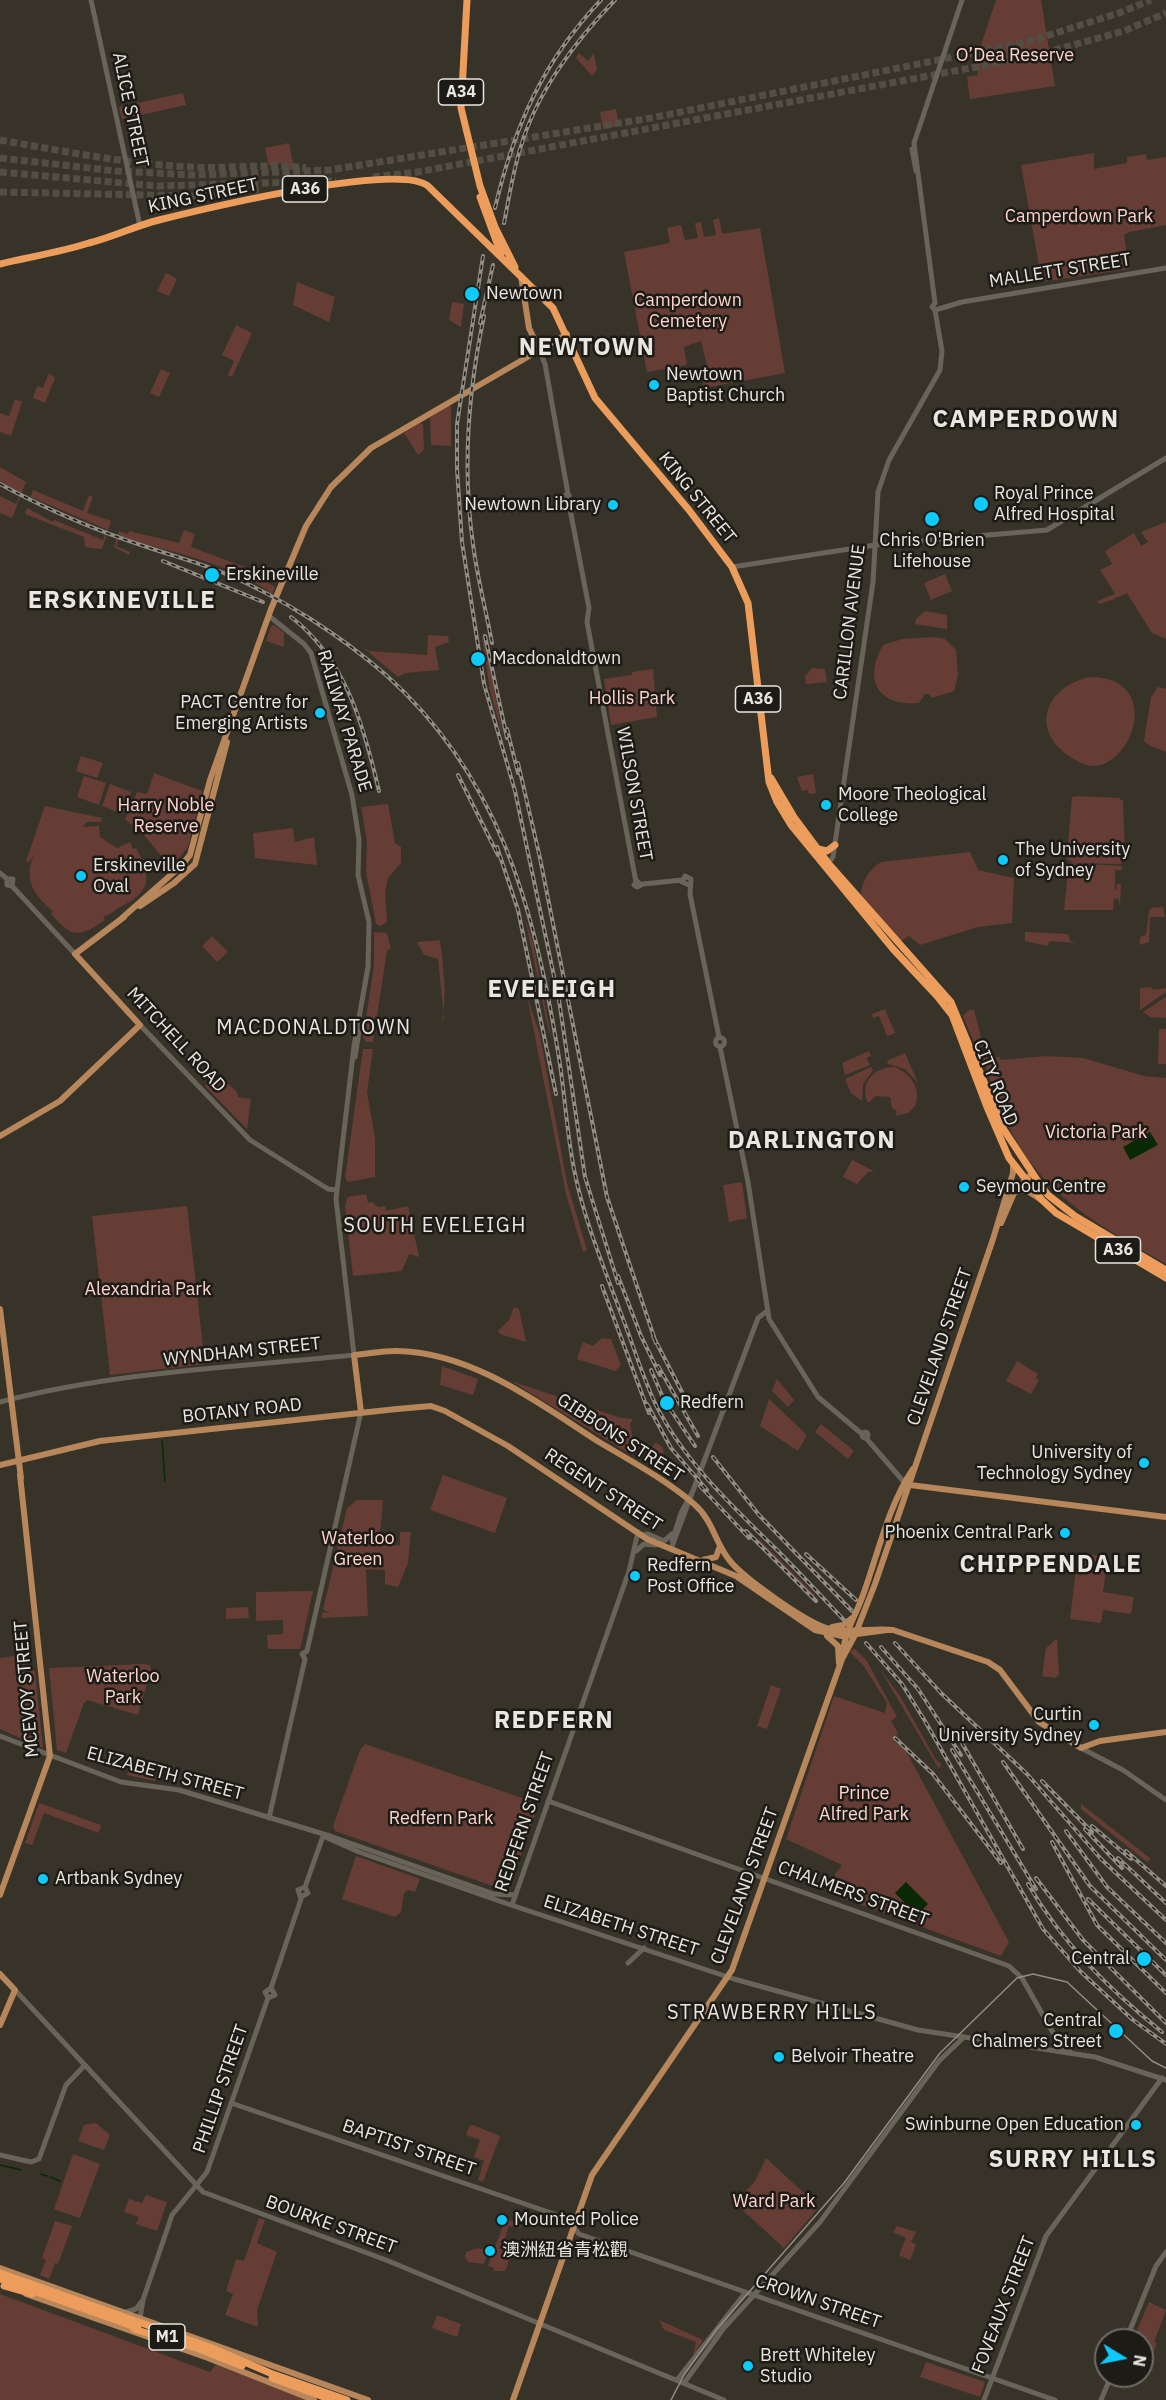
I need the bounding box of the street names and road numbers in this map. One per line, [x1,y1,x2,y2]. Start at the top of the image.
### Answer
street label: ALICE STREET [107,51,153,169]
road number: A34 [438,79,484,105]
street label: KING STREET [146,174,260,218]
road number: A36 [282,176,328,202]
street label: MALLETT STREET [988,249,1132,293]
street label: KING STREET [654,448,740,548]
street label: CARILLON AVENUE [830,543,870,701]
street label: RAILWAY PARADE [312,647,376,795]
road number: A36 [736,686,780,712]
street label: WILSON STREET [612,725,656,863]
street label: MITCHELL ROAD [122,983,230,1097]
street label: CITY ROAD [968,1037,1022,1129]
road number: A36 [1096,1237,1140,1263]
street label: CLEVELAND STREET [903,1265,977,1429]
street label: WYNDHAM STREET [162,1333,322,1371]
street label: GIBBONS STREET [553,1389,687,1487]
street label: BOTANY ROAD [181,1394,303,1428]
street label: REGENT STREET [540,1444,666,1536]
street label: MCEVOY STREET [10,1620,44,1758]
street label: ELIZABETH STREET [84,1743,246,1805]
street label: REDFERN STREET [491,1749,559,1895]
street label: CLEVELAND STREET [707,1805,783,1967]
street label: CHALMERS STREET [775,1857,931,1931]
street label: ELIZABETH STREET [541,1891,701,1961]
street label: PHILLIP STREET [189,2022,253,2156]
street label: BAPTIST STREET [340,2115,478,2181]
street label: BOURKE STREET [263,2191,399,2259]
street label: FOVEAUX STREET [968,2233,1040,2377]
street label: CROWN STREET [752,2270,884,2334]
road number: M1 [149,2324,185,2350]

